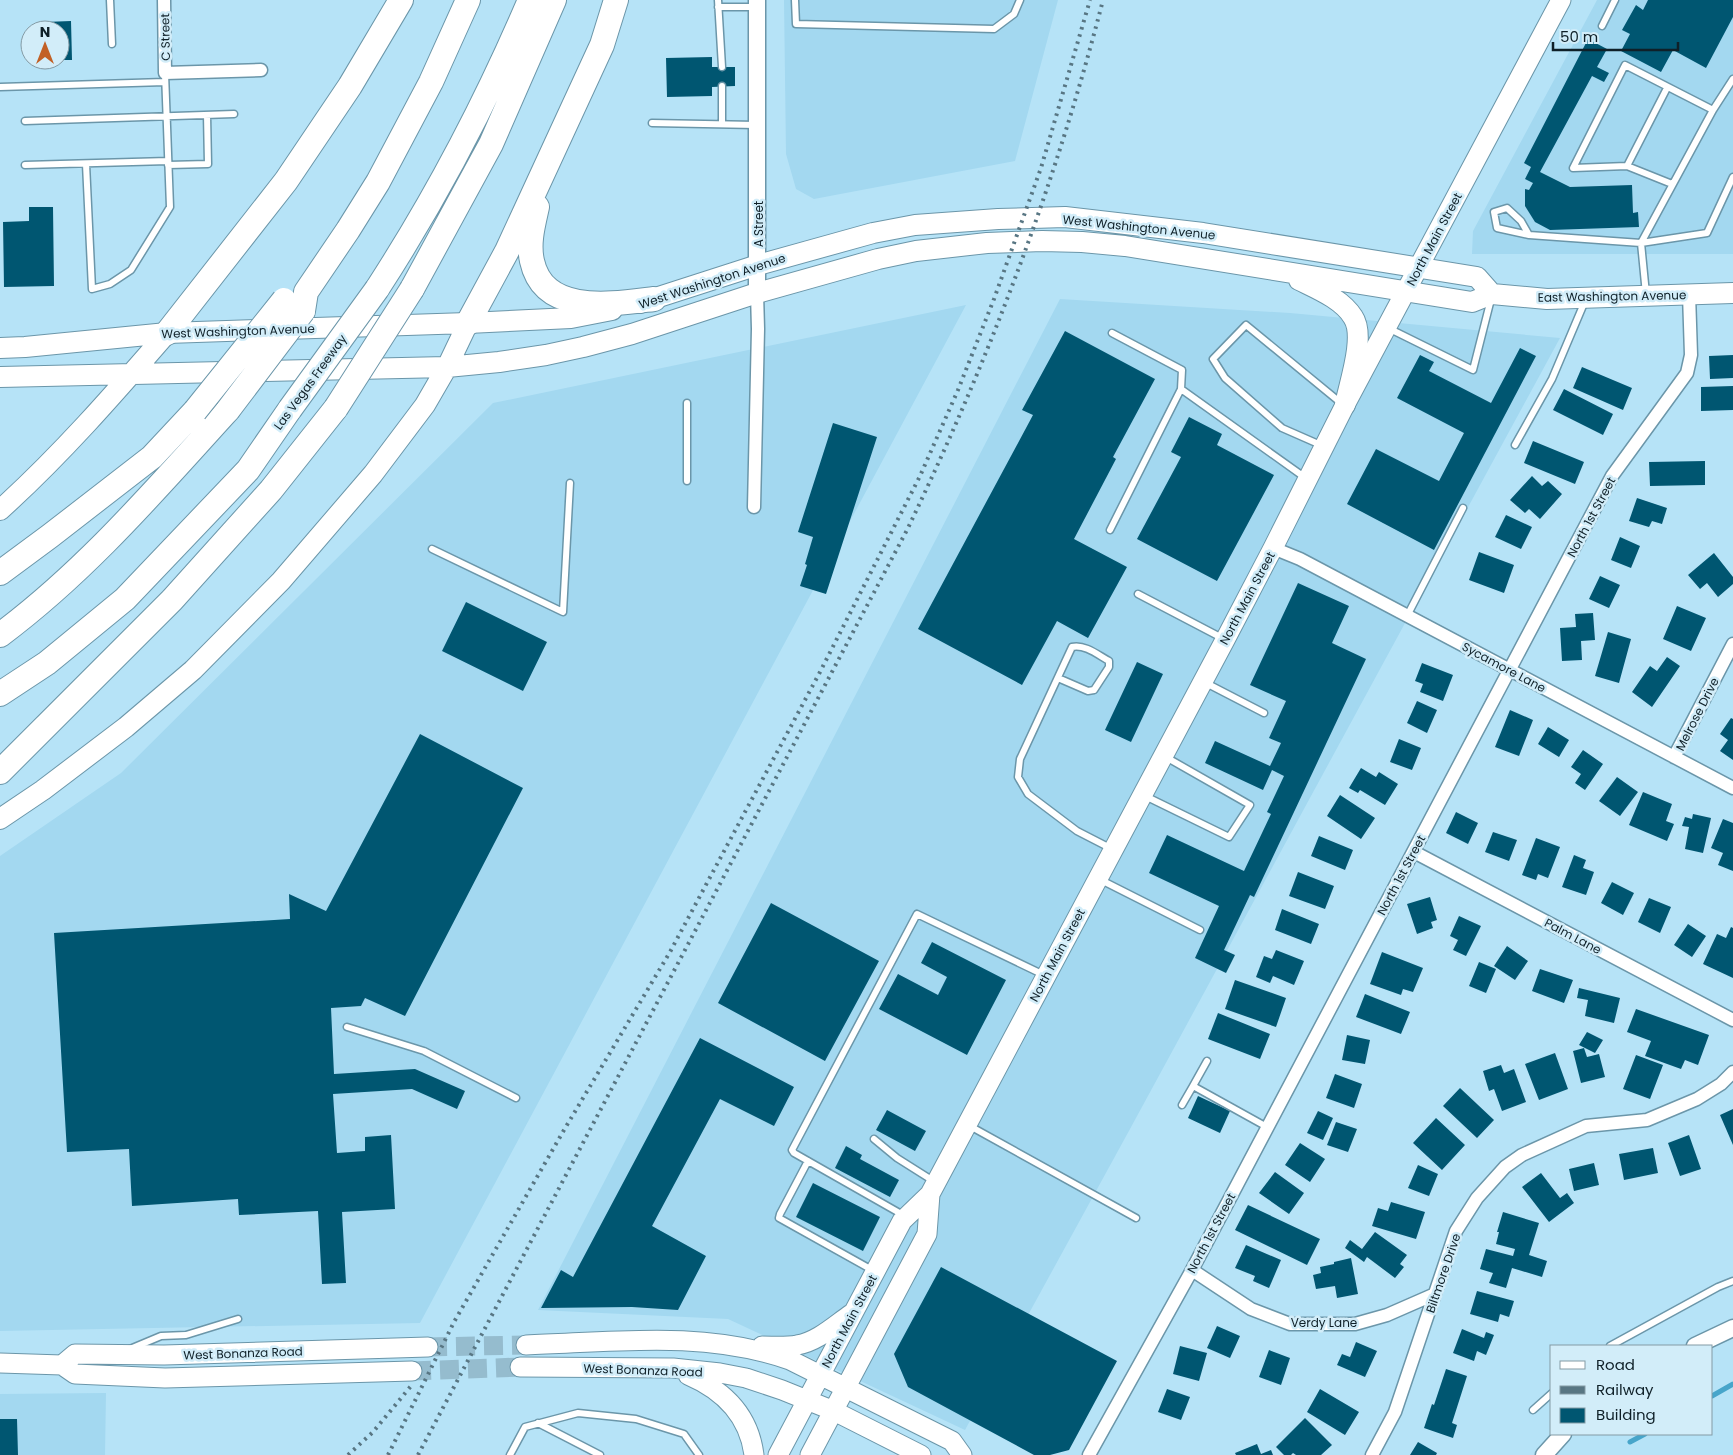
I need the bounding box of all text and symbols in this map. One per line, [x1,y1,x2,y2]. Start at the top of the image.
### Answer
street label: C Street [156,13,174,61]
north arrow [20,20,70,70]
scale bar [1553,20,1678,52]
text: N [40,22,50,42]
text: 50 m [1560,26,1598,47]
street label: North Main Street [1402,189,1466,289]
street label: A Street [750,201,767,247]
street label: West Washington Avenue [1062,211,1216,243]
street label: West Washington Avenue [636,249,788,313]
street label: East Washington Avenue [1538,286,1686,306]
street label: West Washington Avenue [161,320,315,342]
street label: Las Vegas Freeway [270,331,351,433]
street label: North 1st Street [1563,474,1619,560]
street label: North Main Street [1215,548,1279,648]
street label: Sycamore Lane [1459,638,1549,696]
street label: Melrose Drive [1671,675,1723,753]
street label: North 1st Street [1373,832,1429,918]
street label: North Main Street [1025,905,1089,1005]
street label: Palm Lane [1542,914,1604,958]
street label: North 1st Street [1183,1190,1239,1276]
street label: Biltmore Drive [1421,1231,1465,1315]
street label: North Main Street [817,1271,881,1371]
street label: Verdy Lane [1291,1314,1357,1331]
street label: West Bonanza Road [183,1342,303,1364]
legend [1550,1345,1713,1435]
text: Road [1596,1354,1635,1375]
street label: West Bonanza Road [583,1359,703,1381]
text: Railway [1596,1379,1654,1400]
text: Building [1596,1404,1656,1425]

